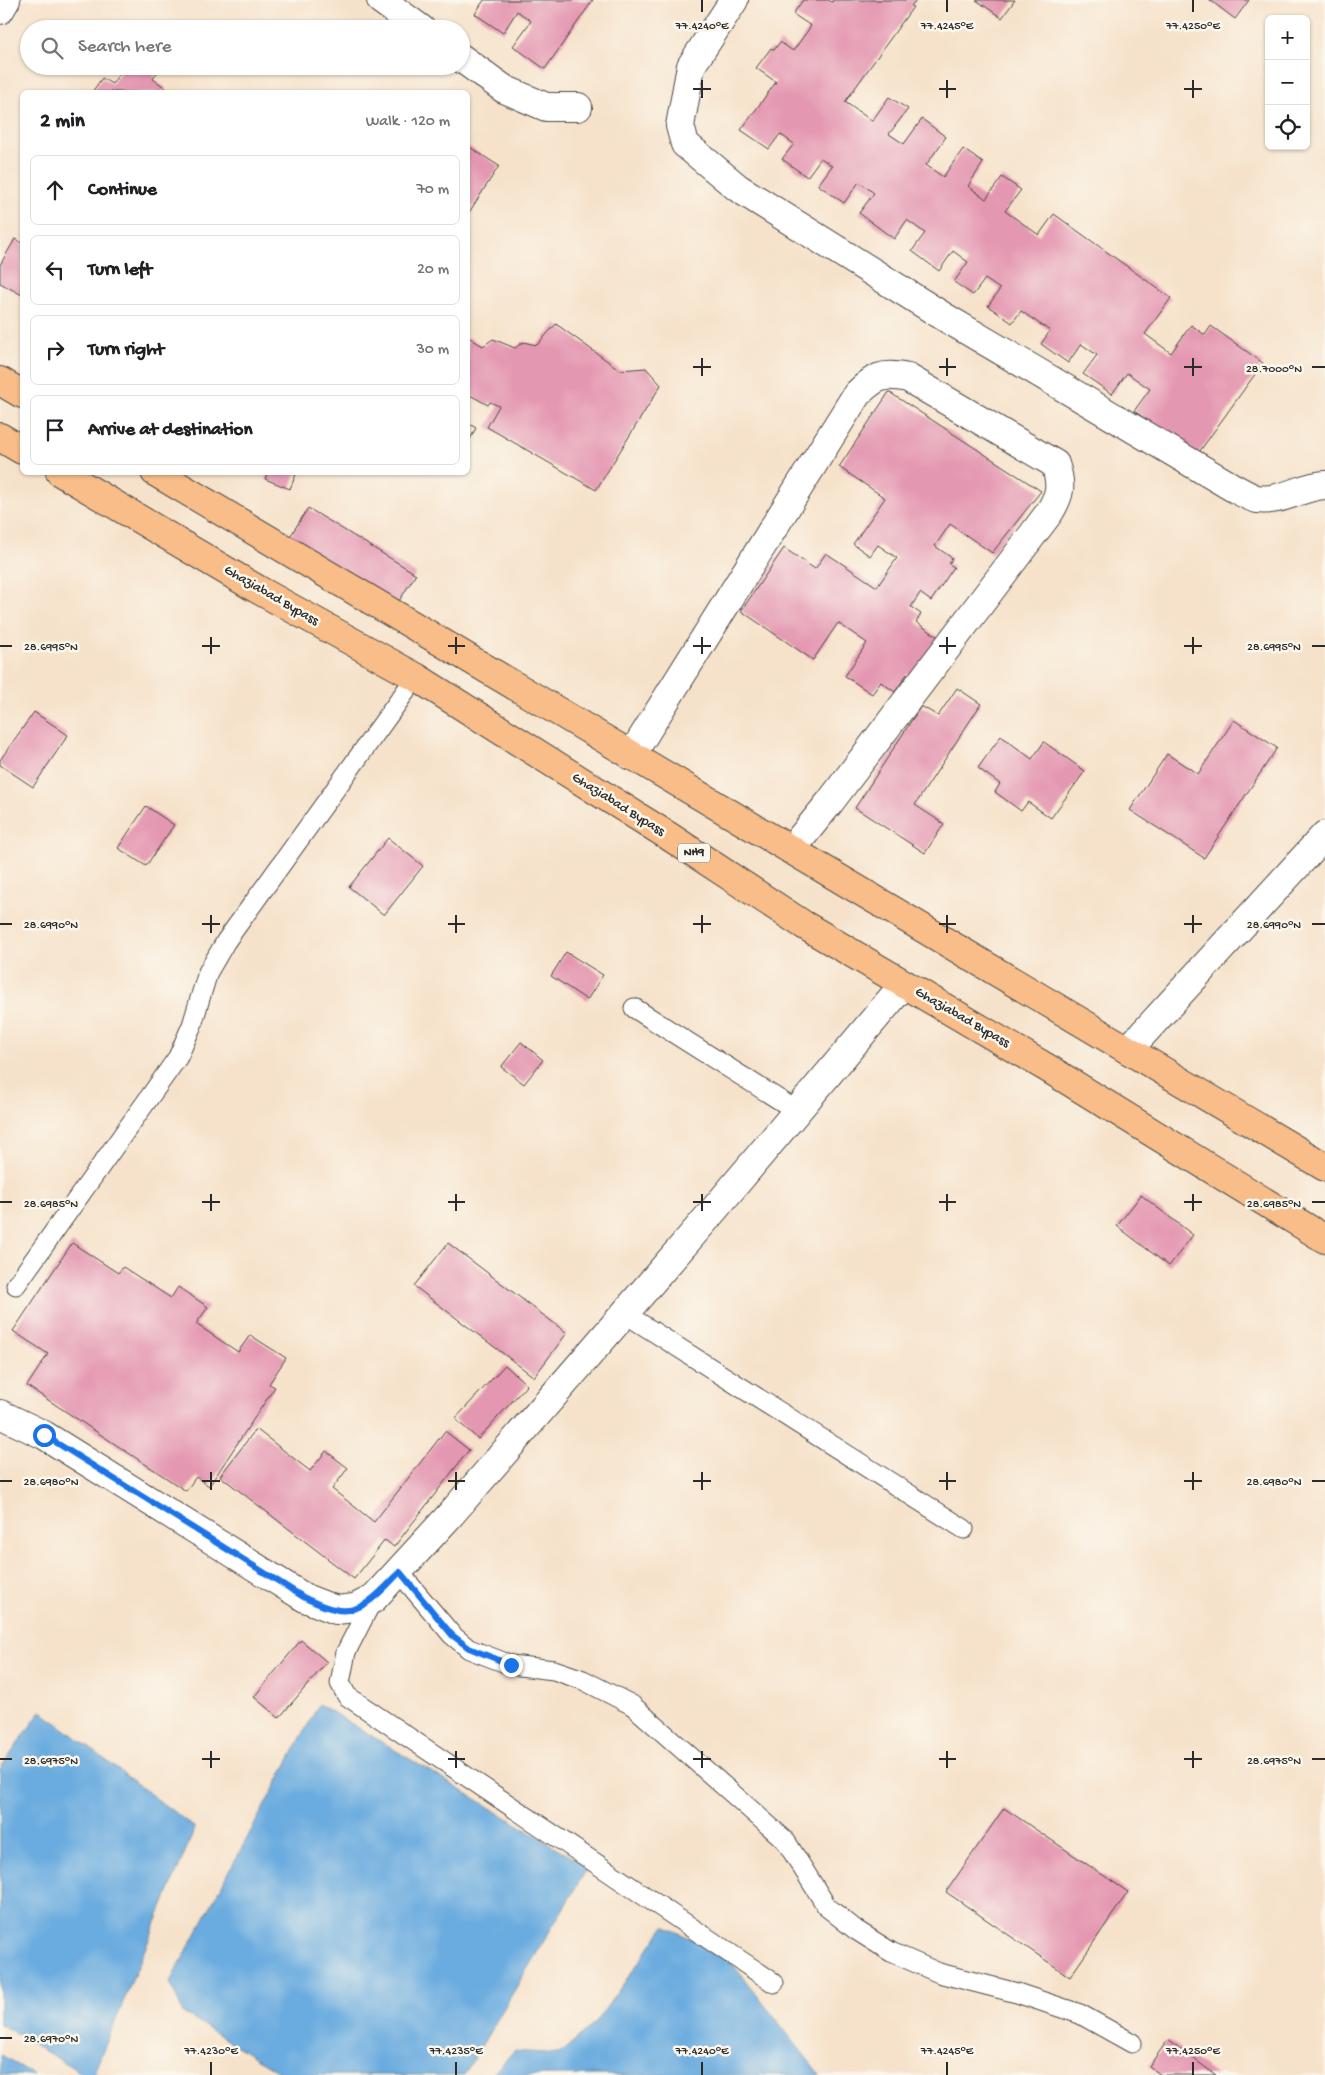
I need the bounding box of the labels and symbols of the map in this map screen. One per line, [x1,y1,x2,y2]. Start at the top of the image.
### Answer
text: 77.4240°E [674,20,729,34]
text: 77.4245°E [920,20,974,34]
text: 77.4250°E [1165,20,1220,34]
text: 28.7000°N [1246,363,1302,377]
street label: Ghaziabad Bypass [220,562,322,630]
text: 28.6995°N [24,641,78,655]
text: 28.6995°N [1247,641,1301,655]
street label: Ghaziabad Bypass [568,769,669,841]
road number: NH9 [678,844,710,862]
text: 28.6990°N [24,919,78,933]
text: 28.6990°N [1247,919,1301,933]
street label: Ghaziabad Bypass [911,984,1013,1052]
text: 28.6985°N [24,1198,78,1212]
text: 28.6985°N [1247,1198,1301,1212]
route start [33,1424,56,1447]
text: 28.6980°N [24,1476,79,1490]
text: 28.6980°N [1247,1476,1302,1490]
route end [500,1654,523,1677]
text: 28.6975°N [24,1755,78,1769]
text: 28.6975°N [1247,1755,1301,1769]
text: 28.6970°N [24,2033,78,2047]
text: 77.4230°E [183,2045,238,2059]
text: 77.4235°E [428,2045,483,2059]
text: 77.4240°E [674,2045,729,2059]
text: 77.4245°E [920,2045,974,2059]
text: 77.4250°E [1165,2045,1220,2059]

